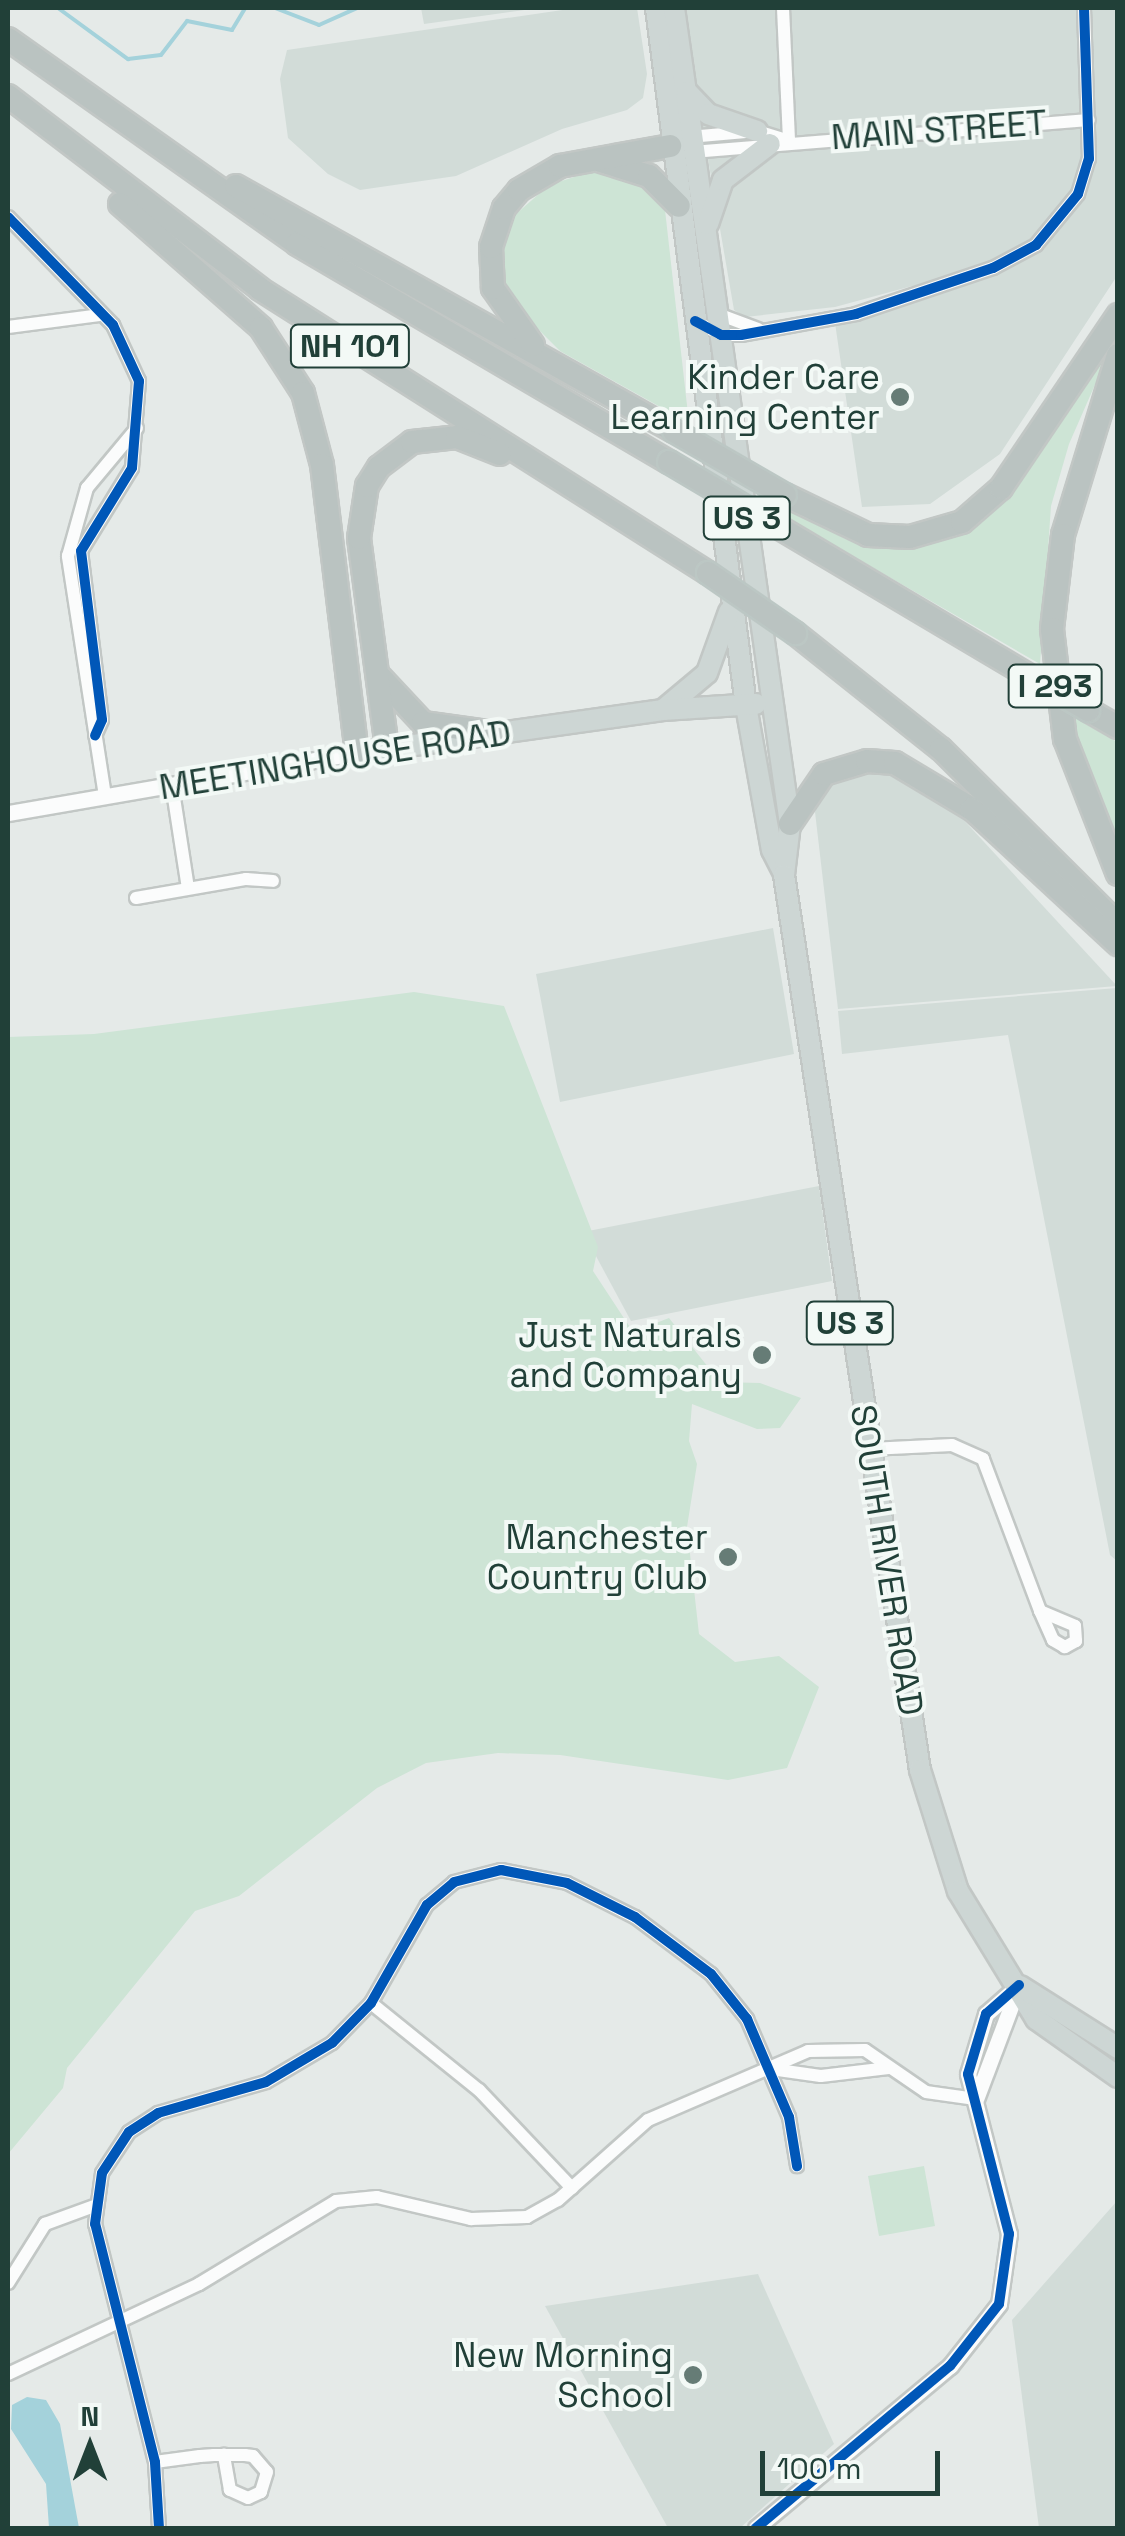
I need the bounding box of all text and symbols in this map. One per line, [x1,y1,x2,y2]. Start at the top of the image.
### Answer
street label: MAIN STREET [830,102,1048,158]
road number: NH 101 [288,319,412,373]
place label: Kinder Care Learning Center [610,356,880,438]
marker: Kinder Care Learning Center [889,386,911,408]
road number: US 3 [702,491,792,545]
road number: I 293 [1008,659,1102,713]
street label: MEETINGHOUSE ROAD [156,711,514,809]
road number: US 3 [805,1296,895,1350]
place label: Just Naturals and Company [509,1314,742,1396]
marker: Just Naturals and Company [751,1344,773,1366]
street label: SOUTH RIVER ROAD [842,1402,932,1718]
place label: Manchester Country Club [487,1516,708,1598]
marker: Manchester Country Club [717,1546,739,1568]
place label: New Morning School [453,2334,673,2416]
marker: New Morning School [682,2364,704,2386]
north arrow [40,2396,140,2496]
text: N [81,2398,99,2434]
scale bar [765,2431,945,2493]
text: 100 m [777,2449,862,2488]

